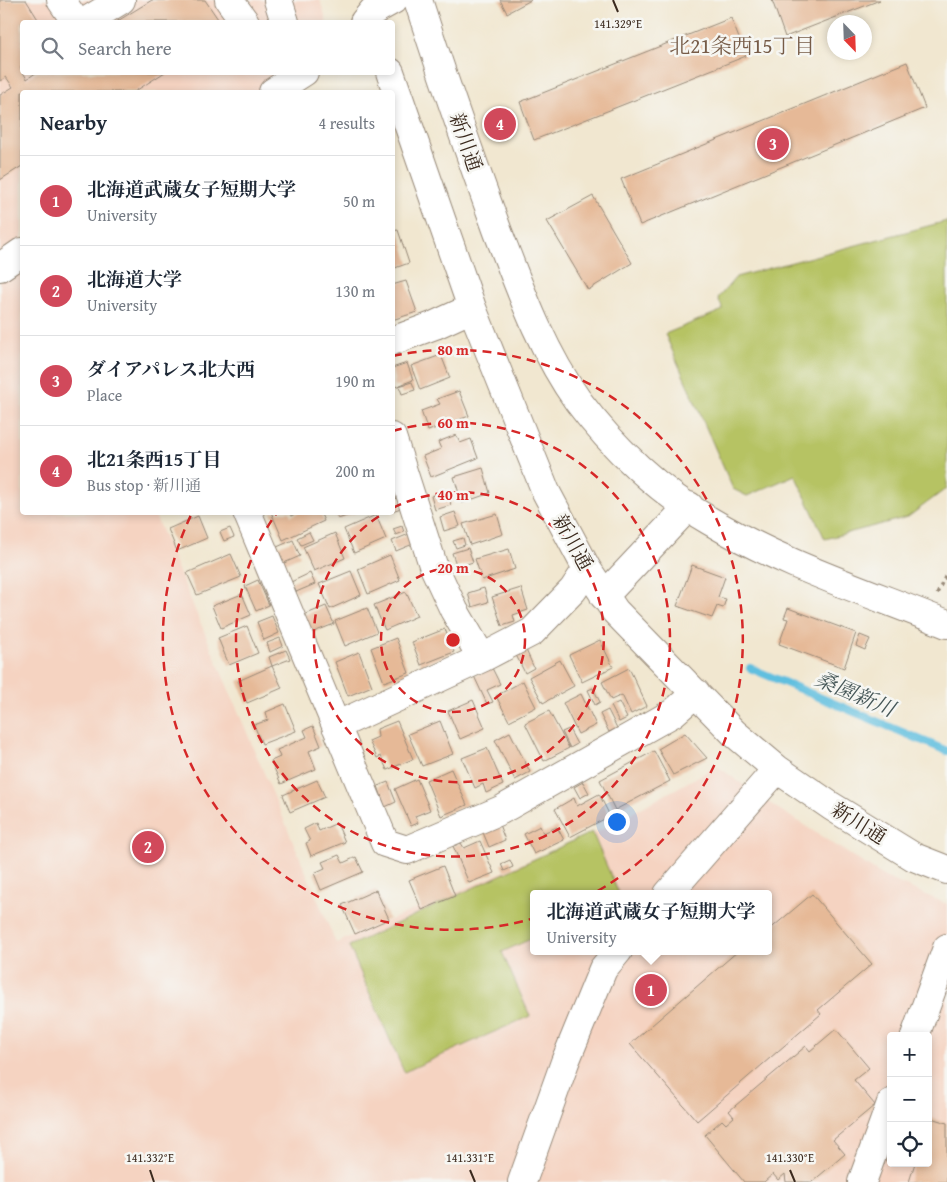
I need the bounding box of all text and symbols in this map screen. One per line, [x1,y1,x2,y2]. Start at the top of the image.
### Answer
text: 141.329°E [594,15,642,32]
north arrow [827,15,872,60]
search box [20,20,395,75]
district label: 北21条西15丁目 [669,30,815,61]
icon: search [38,34,66,62]
text: Search here [78,34,172,62]
pin: 4 [484,105,516,143]
text: Nearby [40,107,107,138]
street label: 新川通 [443,109,490,175]
text: 4 results [318,111,375,135]
pin: 3 [757,125,789,163]
text: 北海道武蔵女子短期大学 [87,175,296,203]
text: 1 [52,189,60,213]
text: 50 m [343,189,375,213]
text: University [87,203,157,227]
text: 北海道大学 [87,265,182,293]
text: 2 [52,279,60,303]
text: 130 m [335,279,375,303]
text: University [87,293,157,317]
text: 80 m [437,339,469,360]
text: ダイアパレス北大西 [87,355,255,383]
text: 3 [52,369,60,393]
text: 190 m [335,369,375,393]
text: Place [87,383,122,407]
text: 60 m [437,412,469,433]
text: 北21条西15丁目 [87,445,221,473]
text: 4 [52,459,60,483]
text: 200 m [335,459,375,483]
text: Bus stop · 新川通 [87,473,201,497]
text: 40 m [437,484,469,505]
street label: 新川通 [546,508,601,575]
text: 20 m [437,557,469,578]
centre of rings [444,631,462,649]
water label: 桑園新川 [810,663,902,725]
street label: 新川通 [826,794,892,851]
your location [604,809,630,835]
pin: 2 [132,828,164,866]
popup [530,890,772,955]
text: 北海道武蔵女子短期大学 [546,897,756,925]
text: University [546,925,617,949]
pin: 1 [635,971,667,1009]
map controls [887,1032,932,1167]
button: + [887,1032,932,1077]
button: − [887,1077,932,1122]
button: locate [887,1122,932,1167]
text: 141.332°E [126,1149,174,1166]
text: 141.331°E [446,1149,494,1166]
text: 141.330°E [766,1149,814,1166]

